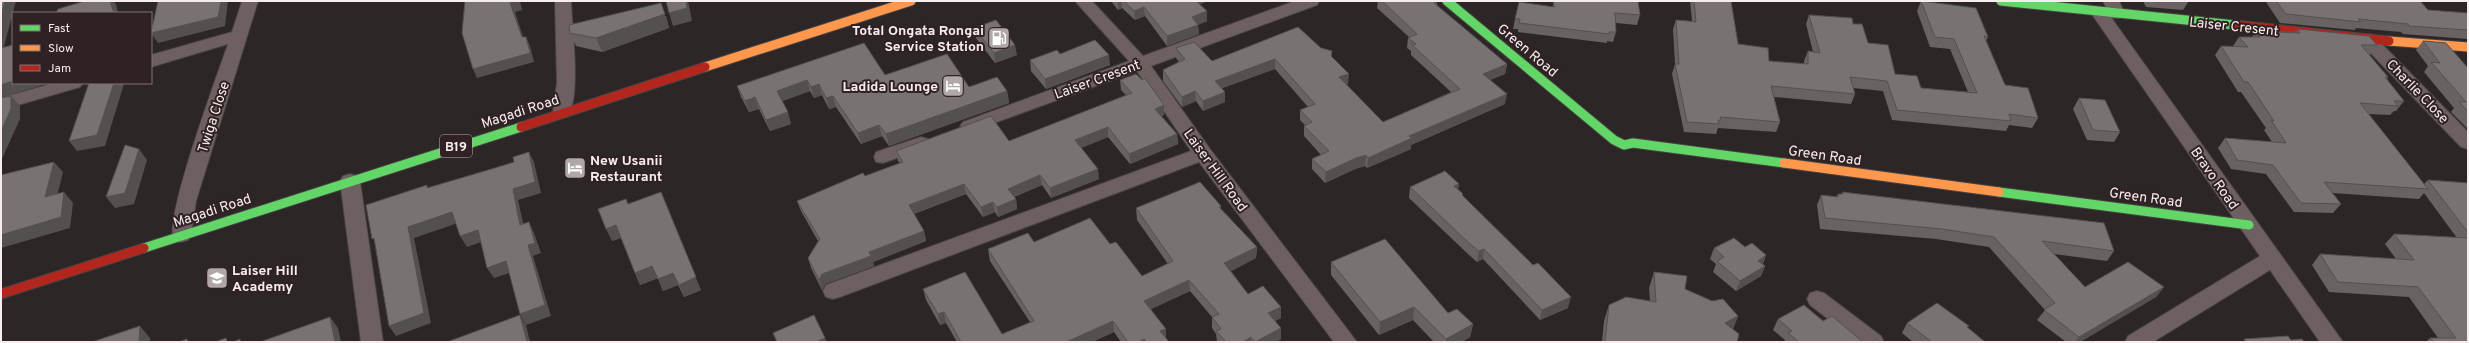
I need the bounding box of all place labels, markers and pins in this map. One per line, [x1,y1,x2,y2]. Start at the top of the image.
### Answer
place label: Total Ongata Rongai Service Station [852,23,984,56]
fuel station icon: Total Ongata Rongai Service Station [986,25,1012,51]
hotel icon: Ladida Lounge [940,73,966,99]
place label: Ladida Lounge [843,79,938,96]
place label: New Usanii Restaurant [590,153,662,186]
hotel icon: New Usanii Restaurant [562,155,588,181]
place label: Laiser Hill Academy [232,263,298,296]
school or university icon: Laiser Hill Academy [204,265,230,291]

